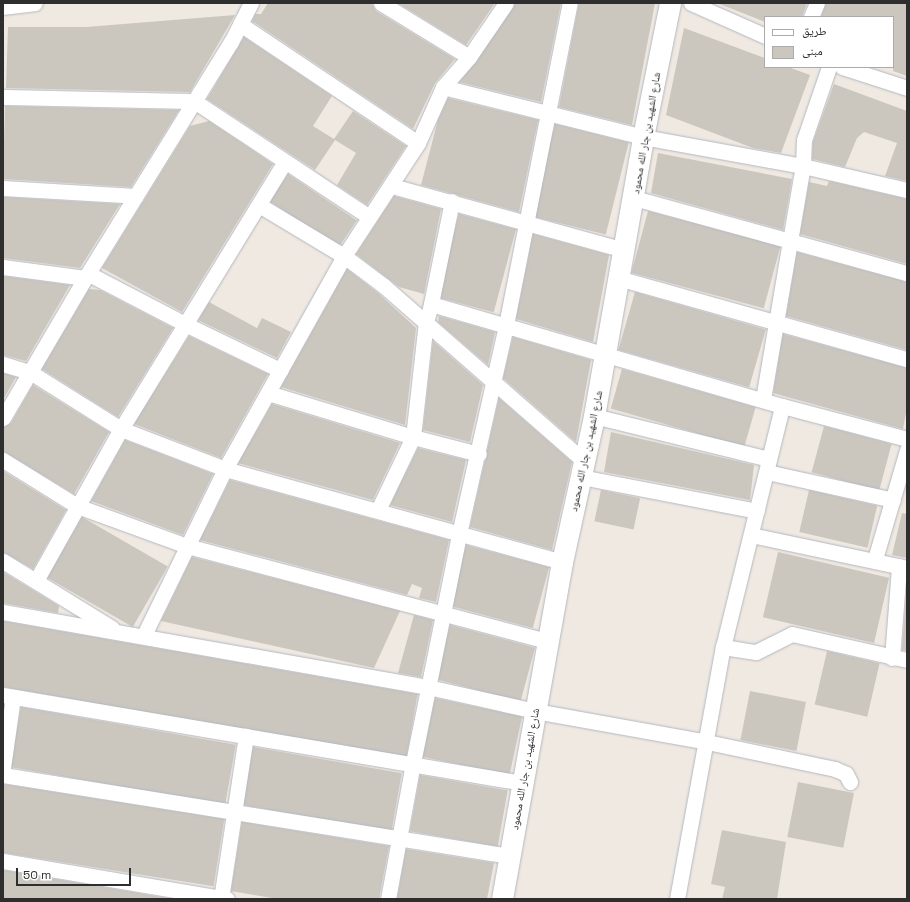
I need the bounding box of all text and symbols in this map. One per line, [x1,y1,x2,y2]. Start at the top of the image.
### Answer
legend [764,16,894,68]
text: طريق [802,23,827,39]
text: مبنى [802,43,823,59]
street label: شارع الشهيد بن جار الله محمود [629,71,663,195]
street label: شارع الشهيد بن جار الله محمود [567,389,605,513]
street label: شارع الشهيد بن جار الله محمود [508,707,542,831]
scale bar [18,860,133,886]
text: 50 m [23,867,51,883]

